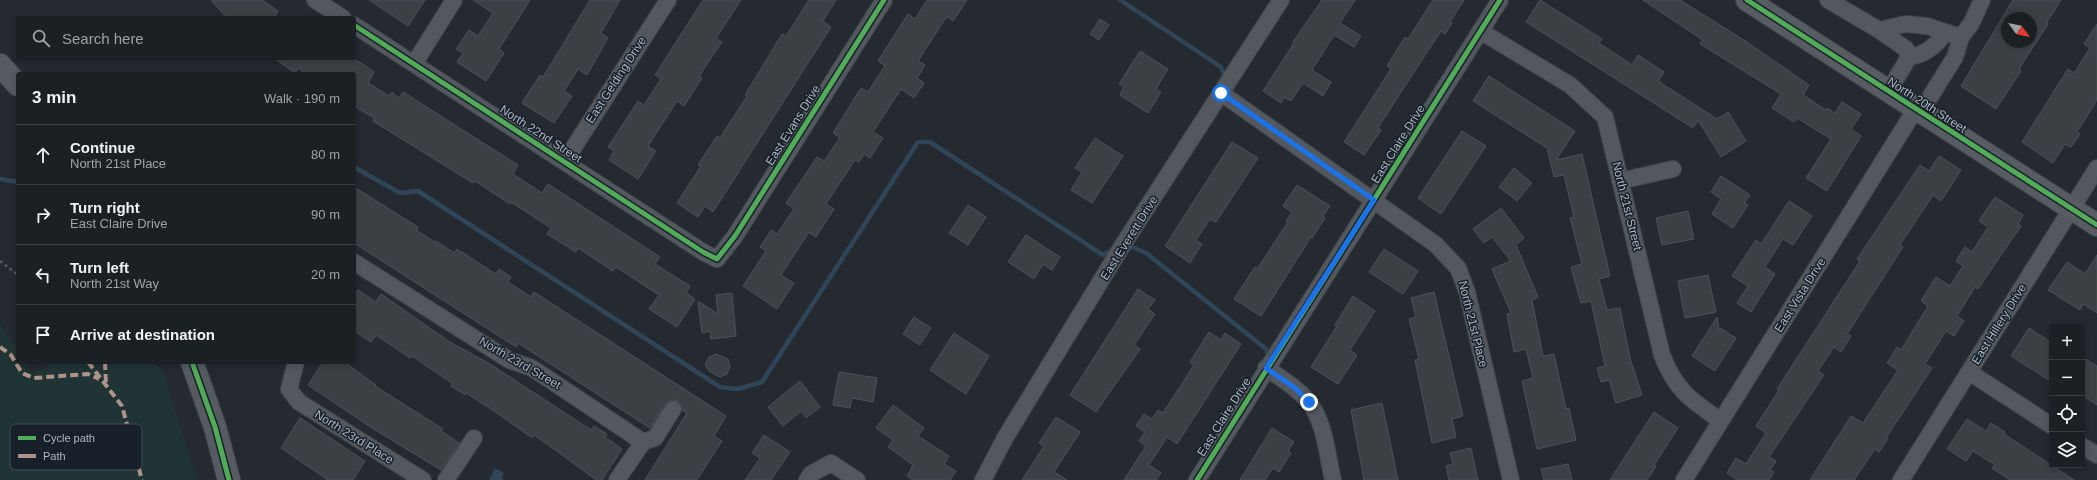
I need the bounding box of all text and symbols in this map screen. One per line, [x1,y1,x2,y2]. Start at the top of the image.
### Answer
north arrow [2001,12,2037,48]
search box [16,16,356,60]
icon: search [30,27,52,49]
text: Search here [62,30,144,47]
street label: East Gelding Drive [583,34,649,126]
street label: North 20th Street [1885,74,1970,136]
street label: East Evans Drive [763,82,823,168]
route start [1212,84,1230,102]
text: 3 min [32,88,76,107]
text: Walk · 190 m [264,91,340,106]
street label: North 22nd Street [497,102,585,166]
street label: East Claire Drive [1368,102,1428,186]
text: Continue [70,139,135,156]
icon: ahead [32,144,54,166]
text: 80 m [311,147,340,162]
text: North 21st Place [70,156,166,171]
street label: North 21st Street [1609,160,1645,252]
street label: East Everett Drive [1097,193,1161,283]
text: Turn right [70,199,140,216]
icon: right [32,204,54,226]
text: 90 m [311,207,340,222]
text: East Claire Drive [70,216,168,231]
street label: East Vista Drive [1772,255,1829,335]
text: Turn left [70,259,129,276]
icon: left [32,264,54,286]
text: 20 m [311,267,340,282]
text: North 21st Way [70,276,159,291]
street label: North 21st Place [1455,279,1491,369]
street label: East Hillery Drive [1969,281,2029,367]
icon: arrive [32,324,54,346]
map controls [2049,324,2085,468]
button: + [2049,324,2085,360]
text: Arrive at destination [70,326,215,343]
street label: North 23rd Street [477,334,564,392]
button: − [2049,360,2085,396]
street label: East Claire Drive [1194,375,1254,459]
route end [1300,393,1318,411]
button: locate [2049,396,2085,432]
street label: North 23rd Place [312,407,396,467]
legend [10,424,142,470]
text: Cycle path [43,432,95,444]
button: layers [2049,432,2085,468]
text: Path [43,450,66,462]

